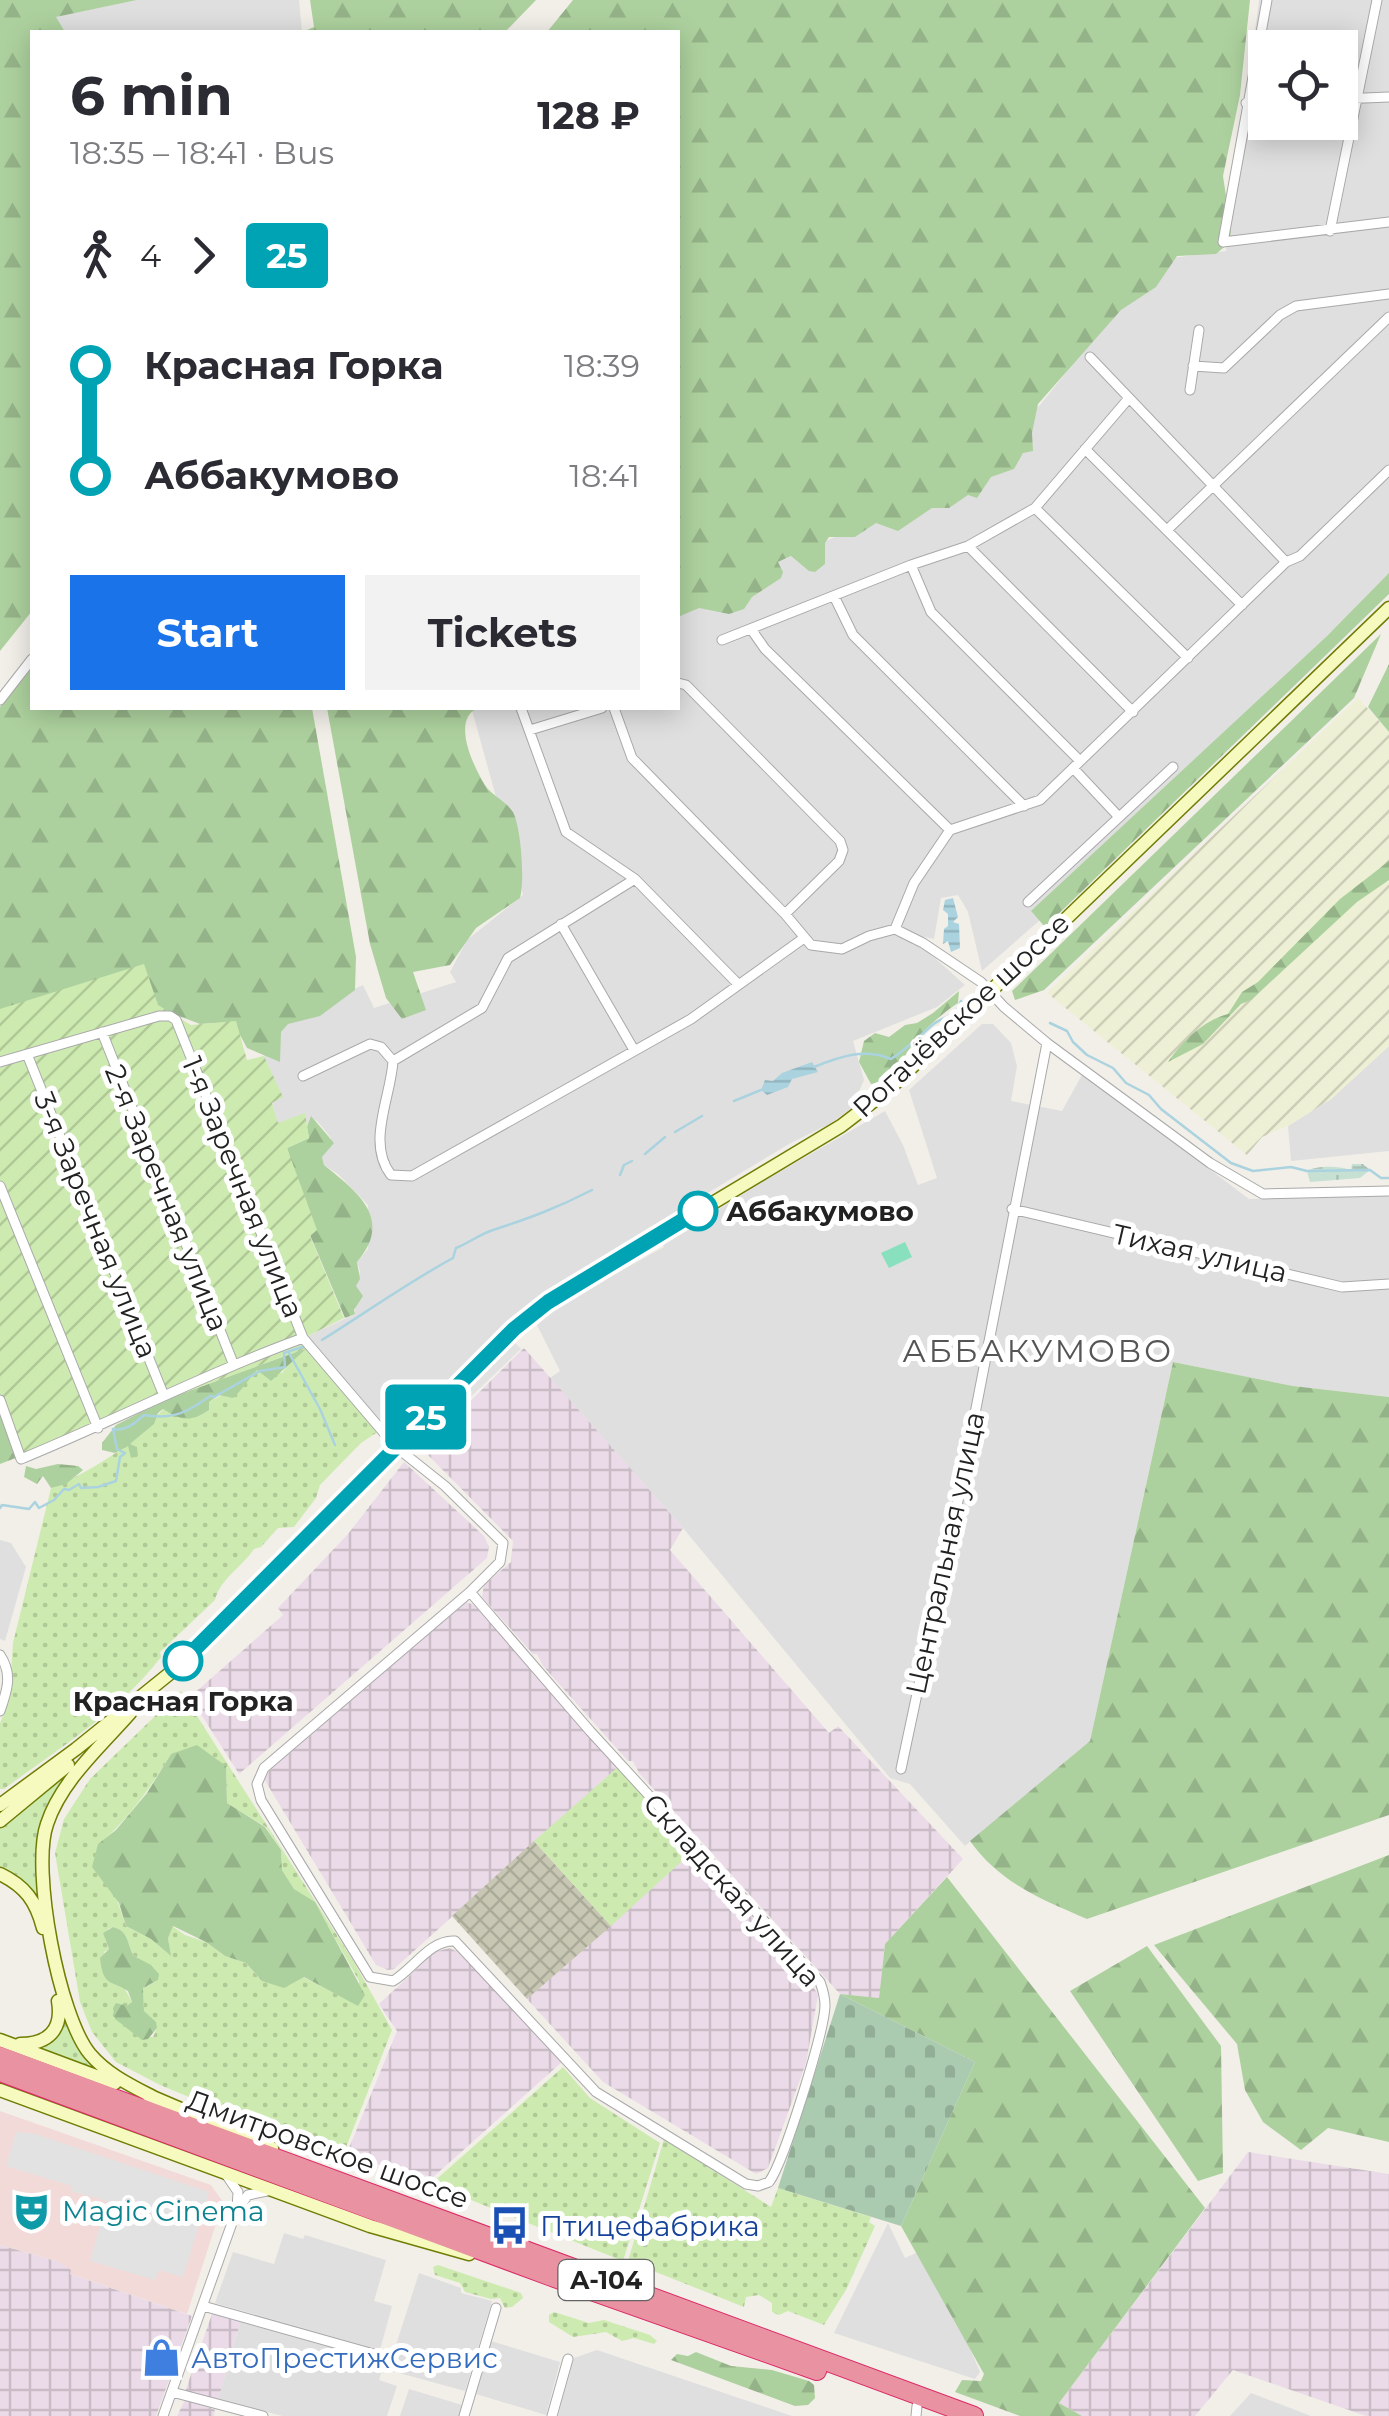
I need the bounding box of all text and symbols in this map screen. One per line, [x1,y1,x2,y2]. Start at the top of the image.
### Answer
map controls [1248,30,1358,140]
button: locate [1248,30,1358,140]
text: 6 min [70,62,233,129]
text: 128 ₽ [537,92,640,139]
text: 18:35 – 18:41 · Bus [70,133,334,172]
icon: walk [70,228,125,283]
icon: forward [176,228,231,283]
text: 25 [266,234,308,277]
text: 4 [140,236,161,275]
text: Красная Горка [144,342,443,389]
text: 18:39 [564,346,640,385]
text: Аббакумово [144,452,399,499]
text: 18:41 [569,456,640,495]
button: Start [70,575,345,690]
button: Tickets [365,575,640,690]
street label: Рогачёвское шоссе [845,906,1077,1124]
street label: 1-я Заречная улица [175,1052,311,1322]
street label: 2-я Заречная улица [98,1060,236,1336]
street label: 3-я Заречная улица [27,1087,165,1363]
marker: Аббакумово [679,1192,717,1230]
place label: Аббакумово [726,1194,914,1228]
street label: Тихая улица [1110,1216,1290,1290]
district label: АББАКУМОВО [902,1331,1174,1370]
line badge: 25 [381,1384,471,1450]
text: 25 [405,1396,447,1439]
street label: Центральная улица [898,1409,992,1697]
marker: Красная Горка [164,1642,202,1680]
place label: Красная Горка [73,1684,293,1718]
street label: Складская улица [636,1786,828,1994]
street label: Дмитровское шоссе [183,2082,473,2216]
theatre icon: Magic Cinema [11,2190,53,2232]
place label: Magic Cinema [62,2194,265,2228]
bus stop icon: Птицефабрика [489,2205,531,2247]
place label: Птицефабрика [540,2209,760,2243]
road number: А-104 [558,2260,654,2300]
shop icon: АвтоПрестижСервис [140,2337,182,2379]
place label: АвтоПрестижСервис [191,2341,498,2375]

